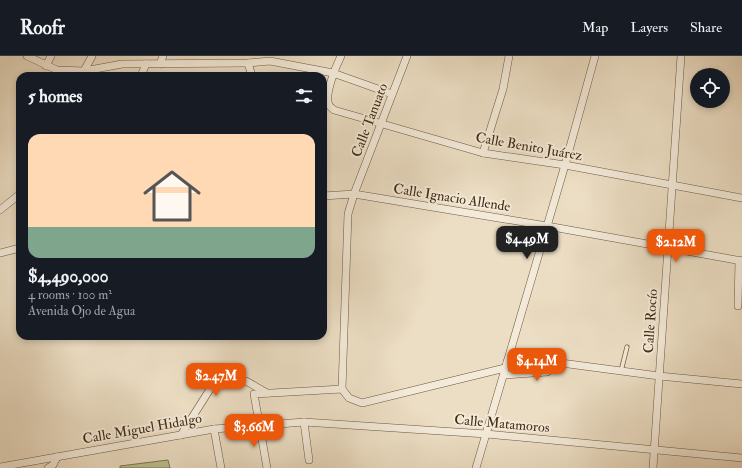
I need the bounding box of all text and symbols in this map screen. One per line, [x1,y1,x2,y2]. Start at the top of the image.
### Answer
text: Roofr [20,16,65,40]
text: Map [582,19,608,36]
text: Layers [630,19,668,36]
text: Share [690,19,722,36]
map controls [690,68,730,108]
button: locate [690,68,730,108]
street label: Calle Tanuato [348,81,391,160]
icon: filters [293,85,315,107]
text: 5 homes [28,86,82,107]
street label: Calle Benito Juárez [474,129,584,164]
icon: home [136,160,208,232]
street label: Calle Ignacio Allende [392,180,512,215]
pin: $4.49M [494,226,560,260]
pin: $2.12M [643,229,709,263]
text: $4.49M [505,231,549,247]
text: $2.12M [656,234,696,250]
text: $4,490,000 [28,266,108,287]
text: 4 rooms · 100 m² [28,287,112,303]
street label: Calle Rocío [640,288,661,354]
text: Avenida Ojo de Agua [28,303,135,319]
pin: $4.14M [504,348,570,382]
text: $4.14M [516,353,558,369]
pin: $2.47M [183,363,249,397]
text: $2.47M [195,368,237,384]
street label: Calle Miguel Hidalgo [81,410,203,447]
street label: Calle Matamoros [454,411,551,436]
pin: $3.66M [221,414,287,448]
text: $3.66M [234,419,274,435]

